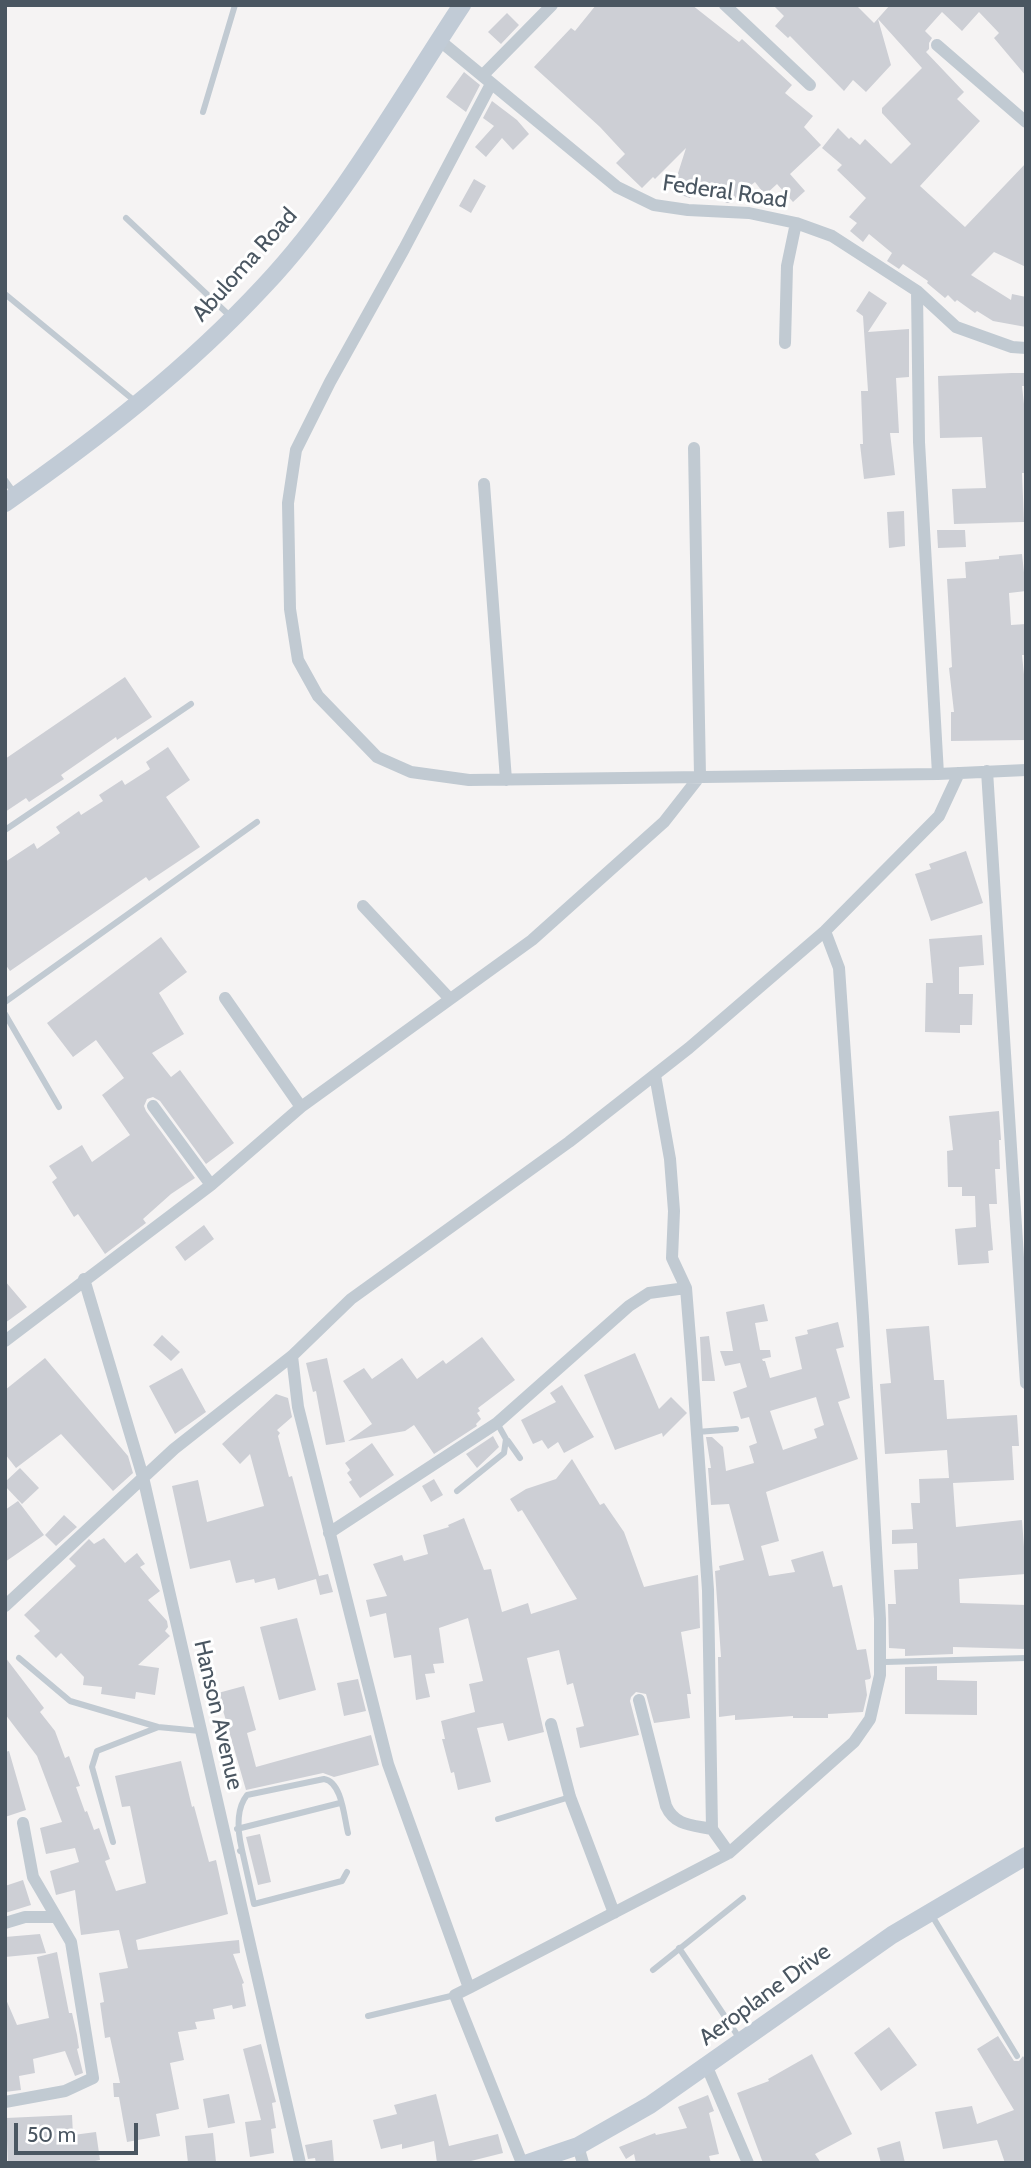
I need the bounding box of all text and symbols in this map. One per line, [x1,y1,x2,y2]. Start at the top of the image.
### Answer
street label: Federal Road [661,170,789,214]
street label: Abuloma Road [187,203,303,327]
street label: Hanson Avenue [187,1637,249,1793]
street label: Aeroplane Drive [694,1938,836,2052]
scale bar [18,2108,142,2152]
text: 50 m [27,2122,76,2147]

